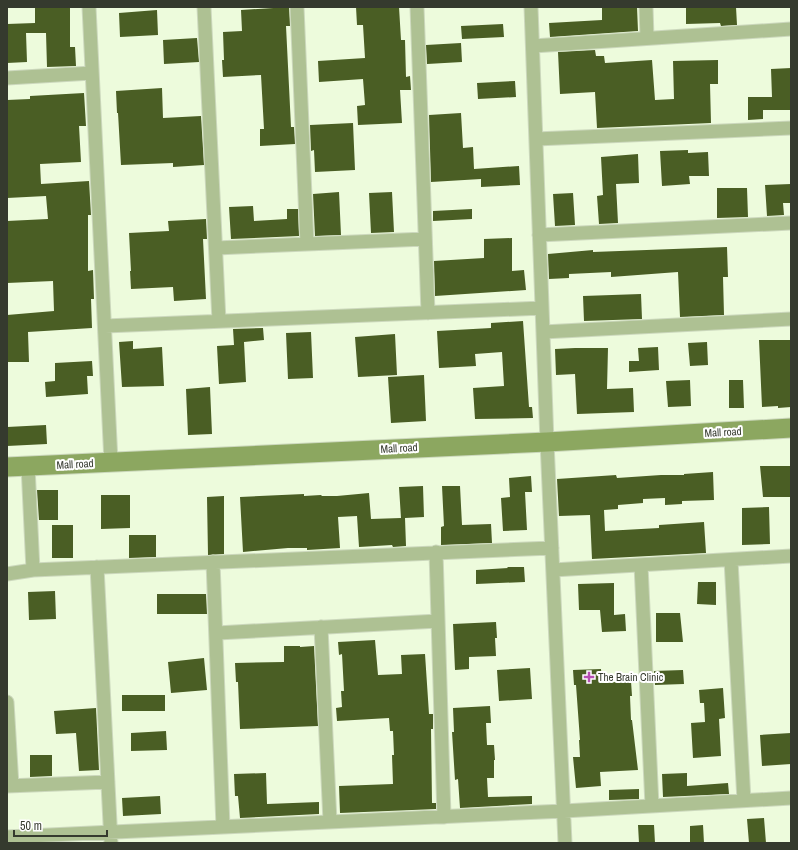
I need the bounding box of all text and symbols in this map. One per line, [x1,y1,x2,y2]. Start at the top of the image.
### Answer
street label: Mall road [704,424,742,440]
street label: Mall road [380,440,418,456]
street label: Mall road [56,456,94,472]
place label: The Brain Clinic [598,670,664,684]
marker: The Brain Clinic [583,671,595,683]
scale bar [14,812,107,838]
text: 50 m [20,818,42,834]

